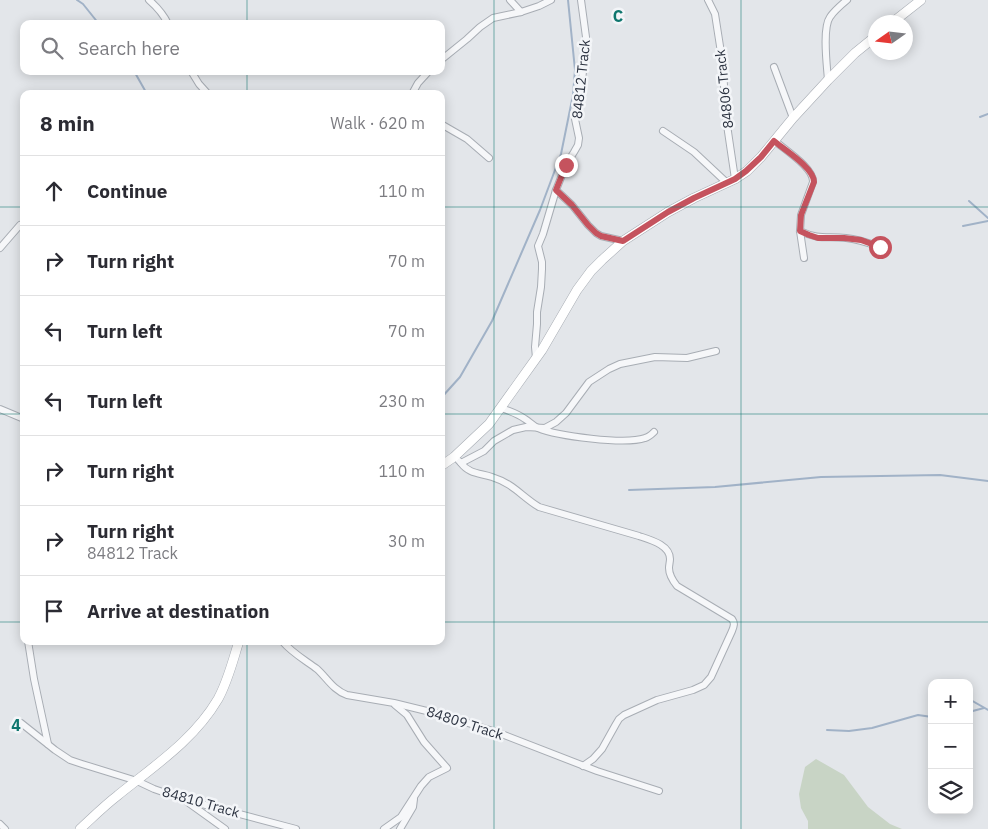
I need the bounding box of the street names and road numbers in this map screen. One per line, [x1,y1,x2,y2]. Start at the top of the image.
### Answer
street label: 84812 Track [568,38,594,120]
street label: 84806 Track [711,48,737,130]
street label: 84809 Track [424,702,506,744]
street label: 84810 Track [160,782,242,822]

